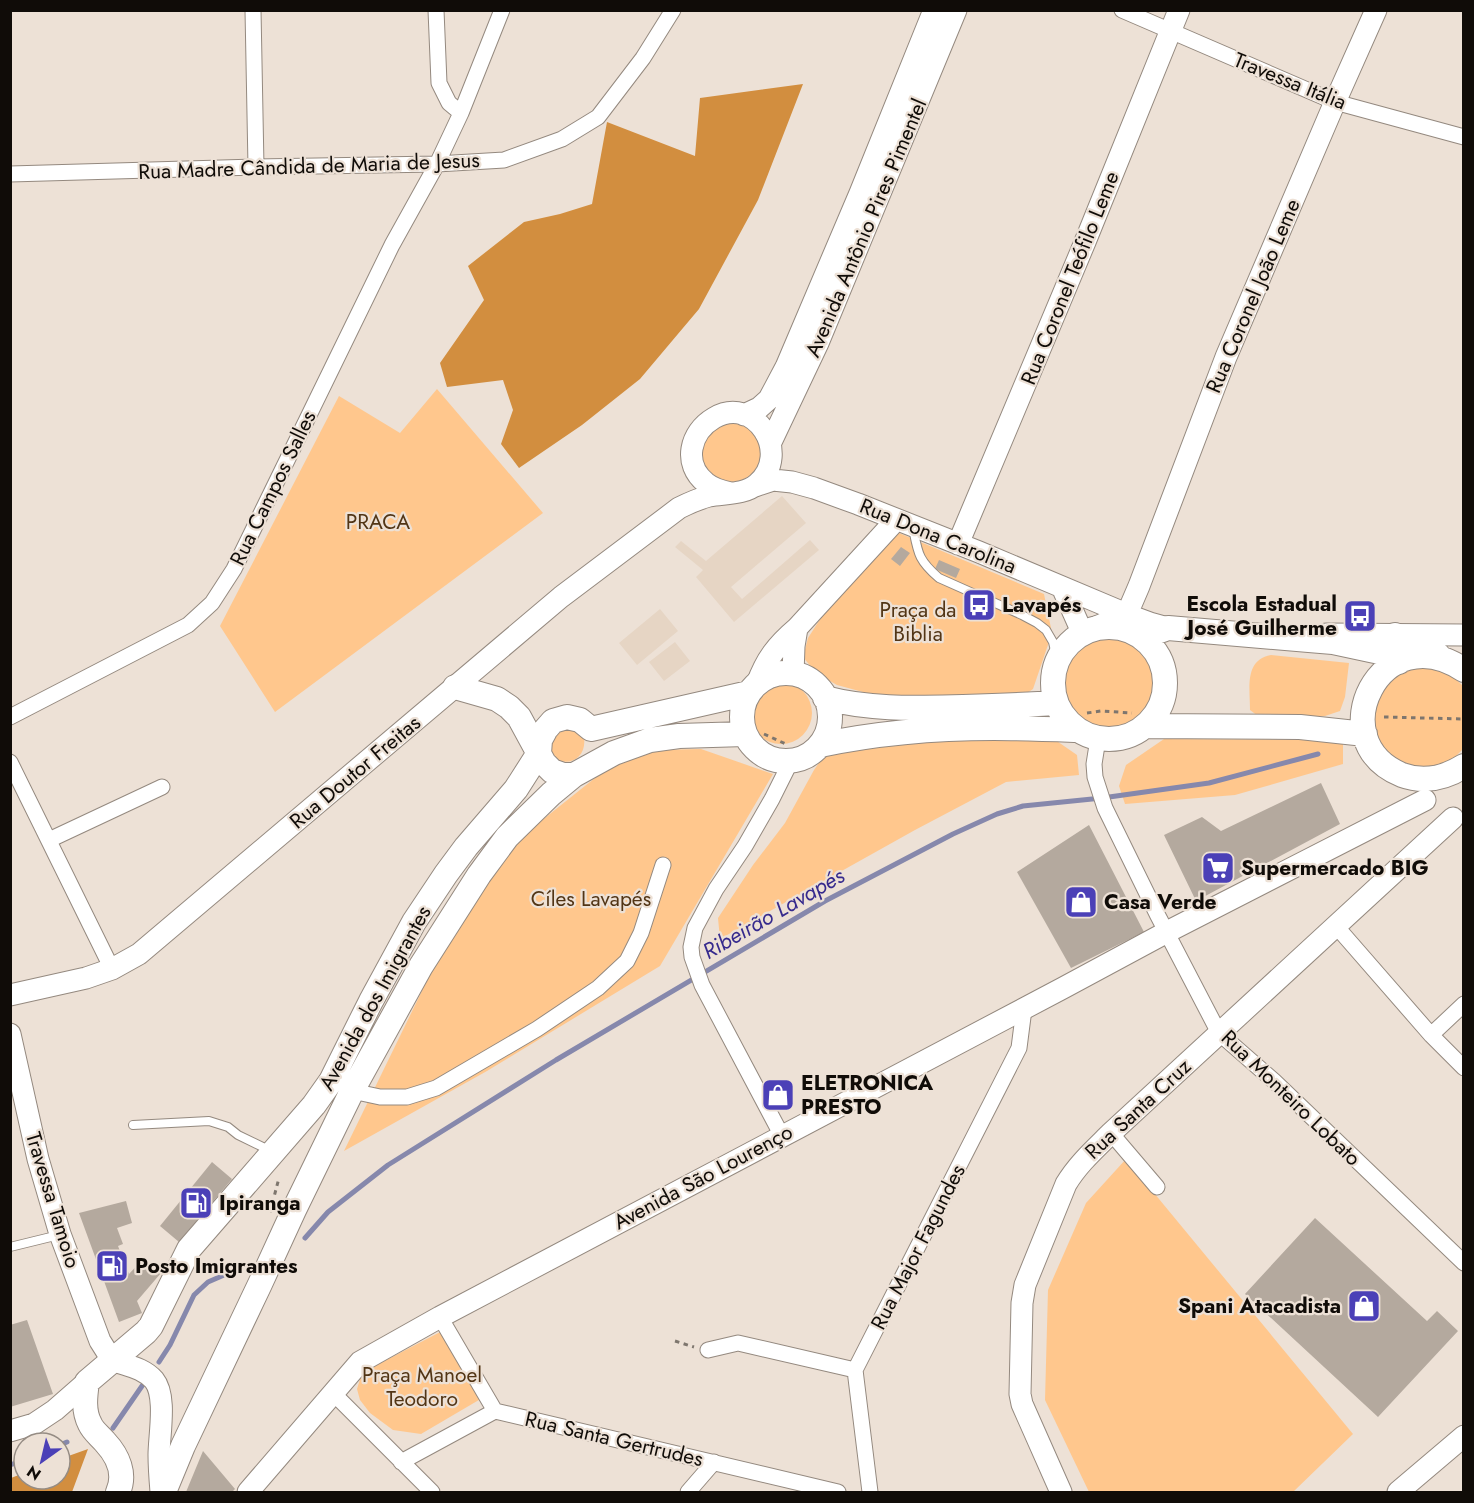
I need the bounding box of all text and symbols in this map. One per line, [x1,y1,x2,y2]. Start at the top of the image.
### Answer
street label: Travessa Itália [1229,45,1351,117]
street label: Avenida Antônio Pires Pimentel [798,94,934,362]
street label: Rua Madre Cândida de Maria de Jesus [138,145,480,187]
street label: Rua Coronel Teófilo Leme [1013,167,1127,389]
street label: Rua Coronel João Leme [1199,194,1308,398]
street label: Rua Campos Salles [223,406,323,570]
street label: Rua Dona Carolina [855,491,1021,581]
park label: PRACA [346,507,410,537]
bus stop icon: Lavapés [961,587,997,623]
place label: Escola Estadual José Guilherme [1183,589,1337,643]
place label: Lavapés [1002,590,1082,620]
park label: Praça da Biblia [880,595,956,649]
bus stop icon: Escola Estadual José Guilherme [1342,598,1378,634]
street label: Rua Doutor Freitas [283,708,427,836]
supermarket icon: Supermercado BIG [1200,850,1236,886]
place label: Supermercado BIG [1241,853,1429,883]
water label: Ribeirão Lavapés [696,859,850,967]
park label: Cíles Lavapés [531,884,651,914]
shop icon: Casa Verde [1063,884,1099,920]
place label: Casa Verde [1104,887,1217,917]
street label: Avenida dos Imigrantes [312,900,438,1096]
street label: Rua Monteiro Lobato [1214,1023,1368,1173]
street label: Rua Santa Cruz [1078,1052,1198,1166]
place label: ELETRONICA PRESTO [801,1068,934,1122]
shop icon: ELETRONICA PRESTO [760,1077,796,1113]
street label: Avenida São Lourenço [608,1117,798,1237]
street label: Travessa Tamoio [18,1128,88,1272]
street label: Rua Major Fagundes [863,1159,973,1335]
fuel station icon: Ipiranga [178,1185,214,1221]
place label: Ipiranga [219,1188,301,1218]
fuel station icon: Posto Imigrantes [94,1248,130,1284]
place label: Posto Imigrantes [135,1251,298,1281]
shop icon: Spani Atacadista [1346,1288,1382,1324]
place label: Spani Atacadista [1178,1291,1341,1321]
park label: Praça Manoel Teodoro [362,1360,482,1414]
street label: Rua Santa Gertrudes [522,1404,706,1474]
north arrow [12,1431,72,1491]
text: N [22,1460,46,1486]

